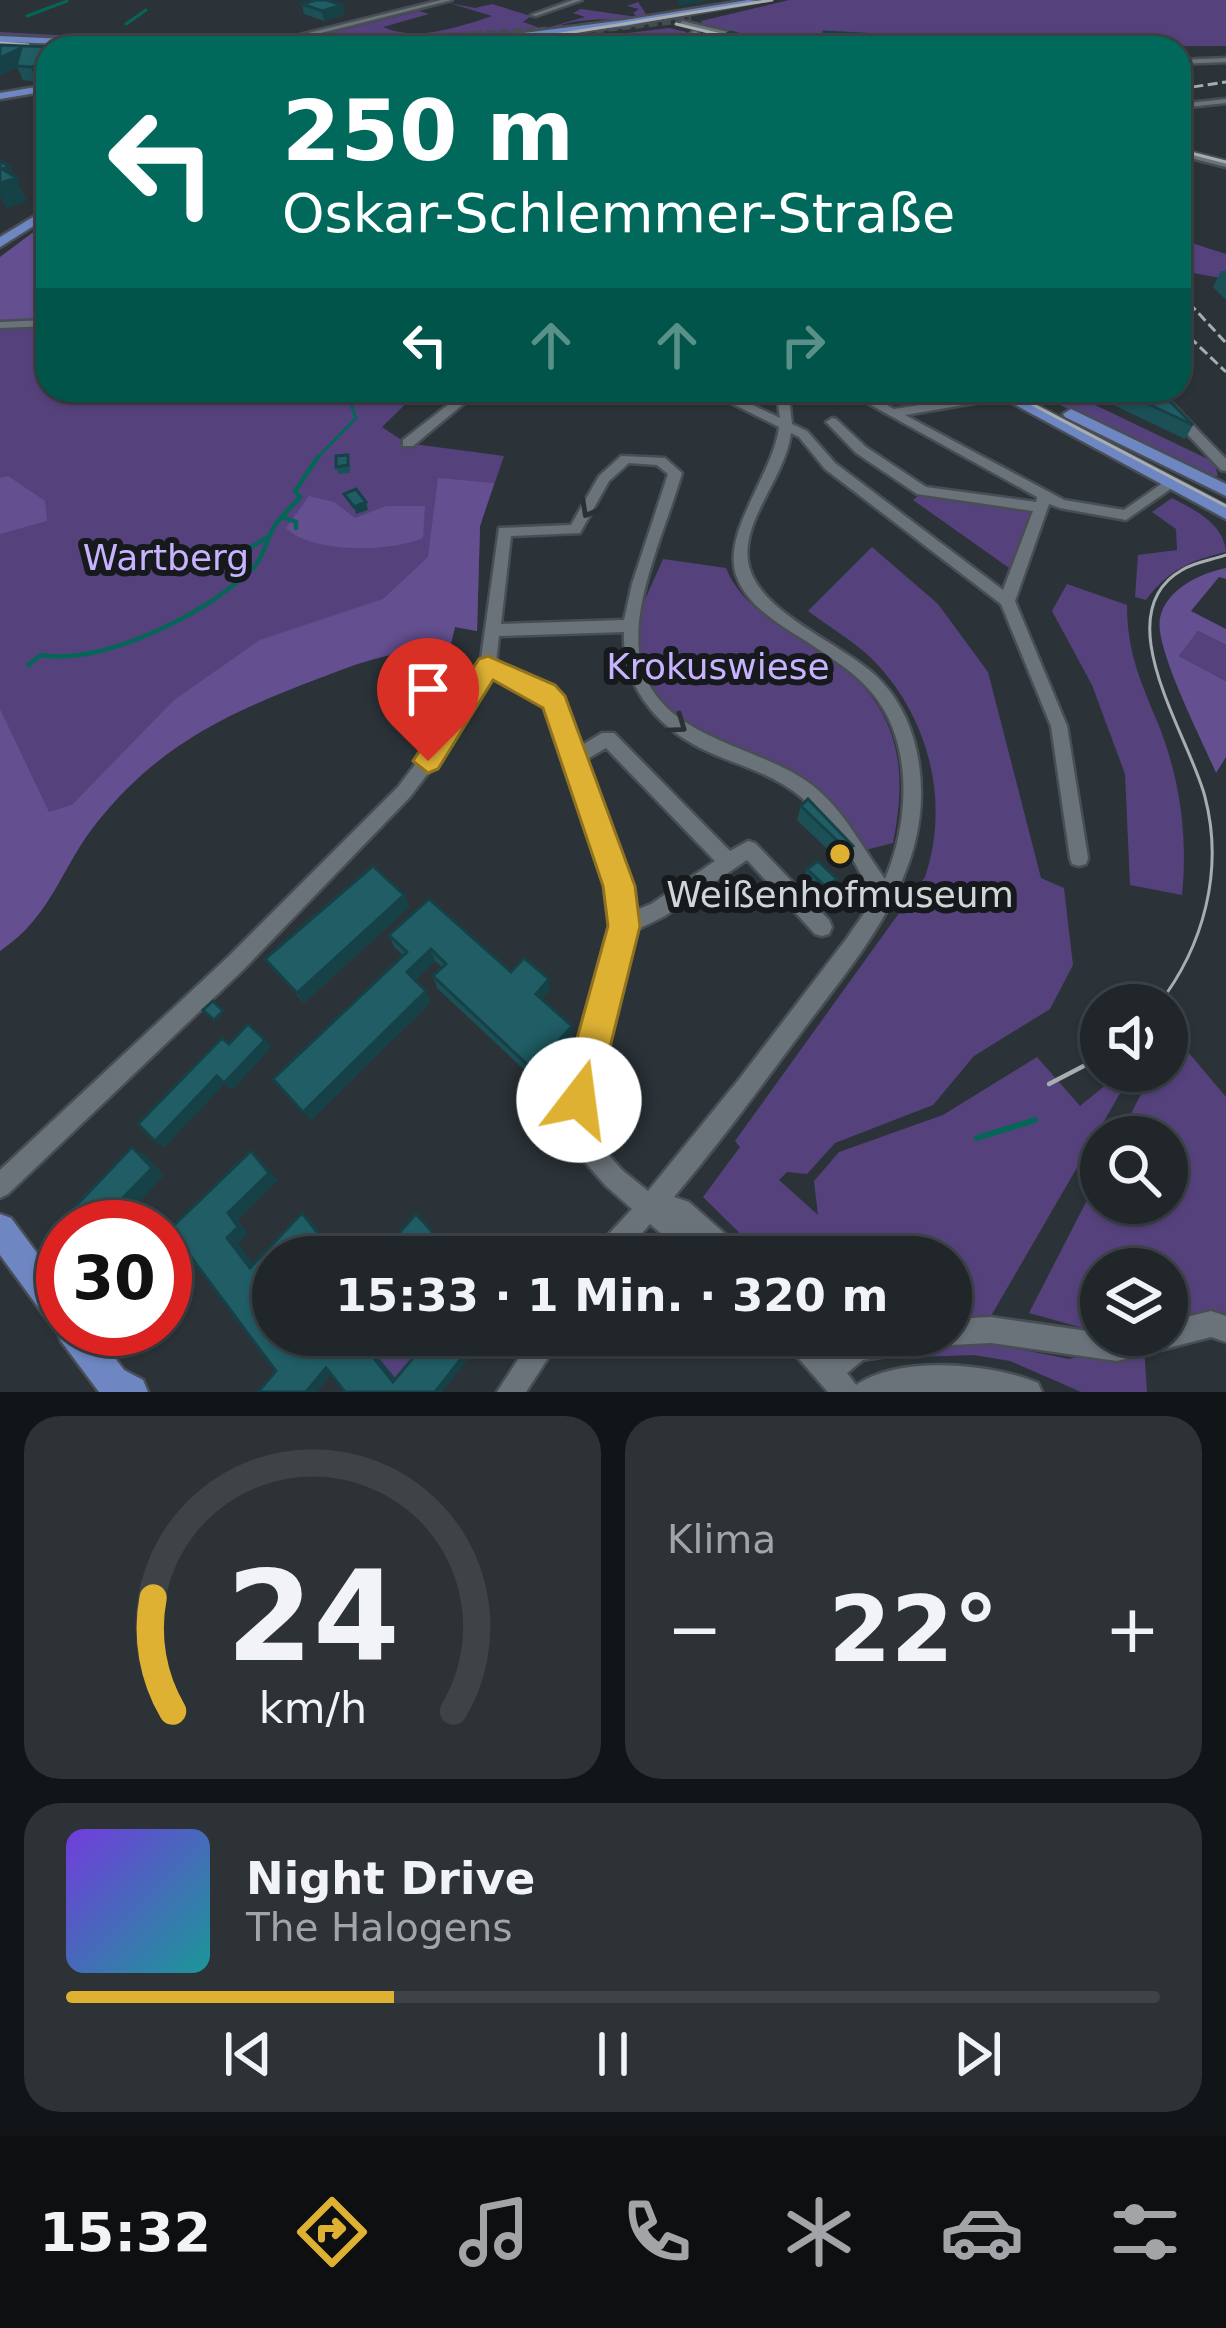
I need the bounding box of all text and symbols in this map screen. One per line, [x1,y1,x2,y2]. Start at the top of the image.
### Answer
text: 250 m [282,82,574,180]
icon: left [84,84,240,240]
text: Oskar-Schlemmer-Straße [282,182,955,245]
icon: left [392,312,458,378]
icon: ahead [518,312,584,378]
icon: ahead [644,312,710,378]
icon: right [770,312,836,378]
one-way arrow [580,496,603,517]
park label: Wartberg [83,537,249,578]
pin [377,638,479,761]
park label: Krokuswiese [606,646,830,687]
icon: arrive [395,656,461,722]
one-way arrow [665,711,687,733]
marker: Weißenhofmuseum [827,841,853,867]
place label: Weißenhofmuseum [666,874,1014,915]
map controls [1080,984,1188,1356]
button: sound [1080,984,1188,1092]
position arrow [516,1037,642,1163]
button: search [1080,1116,1188,1224]
speed limit sign: 30 [36,1200,192,1356]
button: layers [1080,1248,1188,1356]
text: 15:33 · 1 Min. · 320 m [336,1269,888,1322]
text: Klima [667,1517,776,1562]
text: 24 [226,1544,399,1689]
text: 22° [828,1577,999,1682]
text: − [667,1591,722,1668]
text: + [1105,1591,1160,1668]
text: km/h [258,1682,367,1732]
text: Night Drive [246,1852,535,1905]
text: The Halogens [246,1905,513,1950]
icon: previous [215,2021,281,2087]
icon: pause [580,2021,646,2087]
icon: next [945,2021,1011,2087]
icon: directions [290,2190,374,2274]
icon: music [452,2190,536,2274]
icon: phone [615,2190,699,2274]
icon: climate [777,2190,861,2274]
icon: car [940,2190,1024,2274]
icon: filters [1103,2190,1187,2274]
text: 15:32 [39,2201,211,2264]

